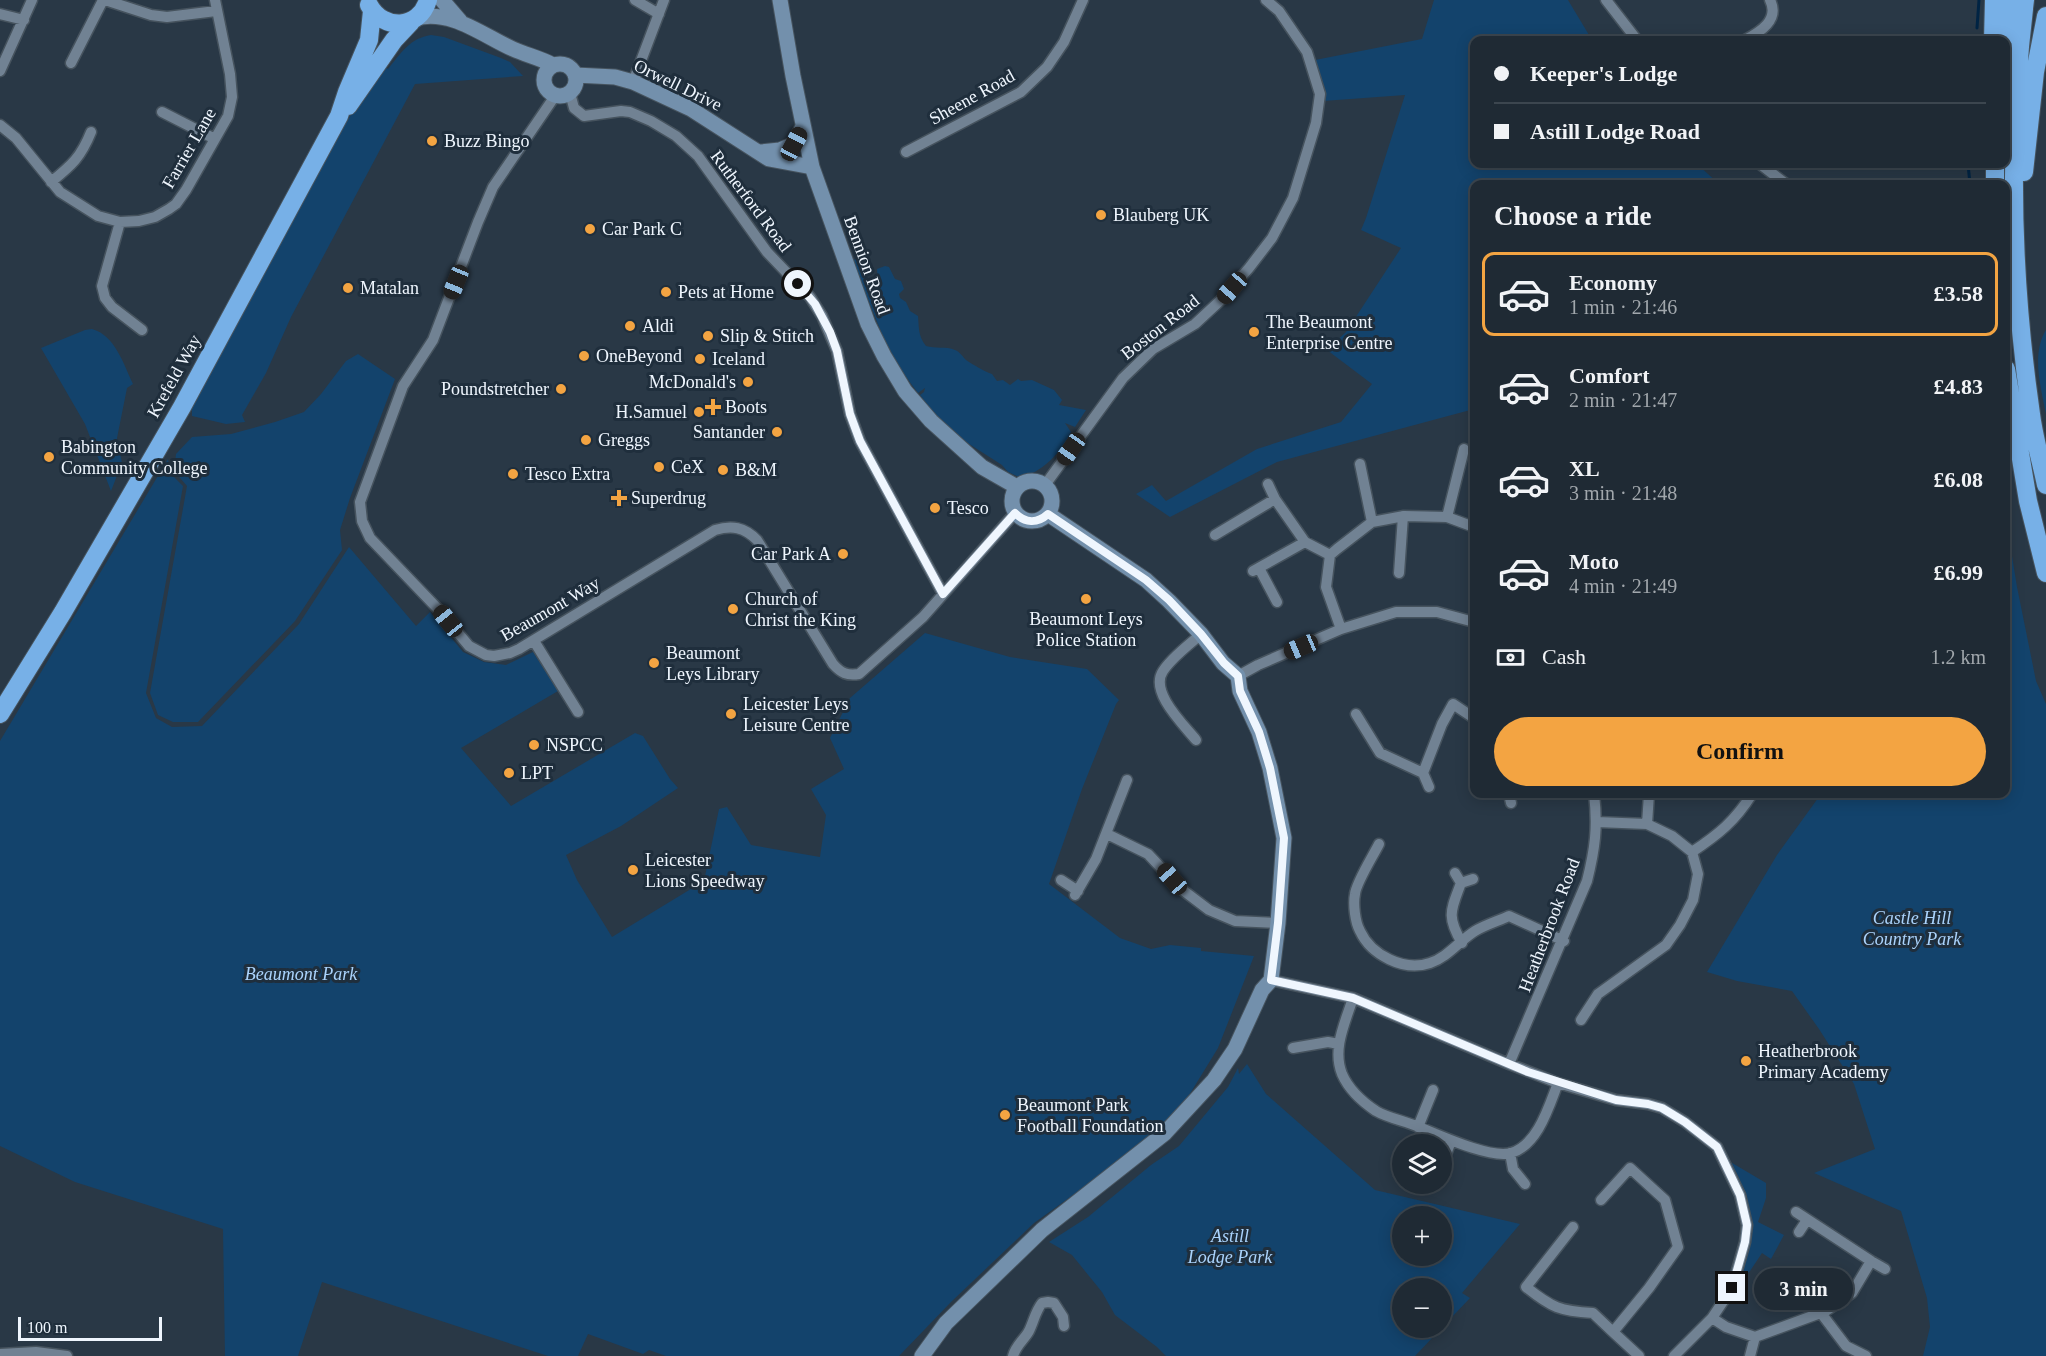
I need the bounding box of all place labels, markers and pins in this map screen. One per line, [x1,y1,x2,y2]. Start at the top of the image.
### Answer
place label: Buzz Bingo [444,131,530,151]
marker: Buzz Bingo [425,134,439,148]
place label: Blauberg UK [1113,205,1209,225]
marker: Blauberg UK [1094,208,1108,222]
place label: Car Park C [602,219,682,239]
marker: Car Park C [583,222,597,236]
place label: Matalan [360,278,419,298]
marker: Matalan [341,281,355,295]
place label: Pets at Home [678,282,774,302]
marker: Pets at Home [659,285,673,299]
place label: The Beaumont Enterprise Centre [1266,312,1392,353]
place label: Aldi [642,316,674,336]
marker: Aldi [623,319,637,333]
marker: The Beaumont Enterprise Centre [1247,325,1261,339]
place label: Slip & Stitch [720,326,814,346]
marker: Slip & Stitch [701,329,715,343]
place label: OneBeyond [596,346,682,366]
marker: OneBeyond [577,349,591,363]
place label: Iceland [712,349,765,369]
marker: Iceland [693,352,707,366]
place label: McDonald's [649,372,736,392]
marker: McDonald's [741,375,755,389]
place label: Poundstretcher [441,379,549,399]
marker: Poundstretcher [554,382,568,396]
place label: Boots [725,397,767,417]
marker: Boots [706,400,720,414]
place label: H.Samuel [616,402,687,422]
marker: H.Samuel [692,405,706,419]
place label: Santander [693,422,765,442]
marker: Santander [770,425,784,439]
place label: Greggs [598,430,650,450]
marker: Greggs [579,433,593,447]
place label: Babington Community College [61,437,208,478]
marker: Babington Community College [42,450,56,464]
place label: CeX [671,457,704,477]
marker: CeX [652,460,666,474]
place label: B&M [735,460,777,480]
marker: B&M [716,463,730,477]
place label: Tesco Extra [525,464,610,484]
marker: Tesco Extra [506,467,520,481]
place label: Superdrug [631,488,706,508]
marker: Superdrug [612,491,626,505]
place label: Tesco [947,498,989,518]
marker: Tesco [928,501,942,515]
place label: Car Park A [751,544,831,564]
marker: Car Park A [836,547,850,561]
place label: Church of Christ the King [745,589,856,630]
marker: Beaumont Leys Police Station [1079,592,1093,606]
marker: Church of Christ the King [726,602,740,616]
place label: Beaumont Leys Police Station [1029,609,1143,650]
place label: Beaumont Leys Library [666,643,759,684]
marker: Beaumont Leys Library [647,656,661,670]
place label: Leicester Leys Leisure Centre [743,694,849,735]
marker: Leicester Leys Leisure Centre [724,707,738,721]
place label: NSPCC [546,735,603,755]
marker: NSPCC [527,738,541,752]
place label: LPT [521,763,553,783]
marker: LPT [502,766,516,780]
place label: Leicester Lions Speedway [645,850,764,891]
marker: Leicester Lions Speedway [626,863,640,877]
place label: Heatherbrook Primary Academy [1758,1041,1888,1082]
marker: Heatherbrook Primary Academy [1739,1054,1753,1068]
place label: Beaumont Park Football Foundation [1017,1095,1164,1136]
marker: Beaumont Park Football Foundation [998,1108,1012,1122]

